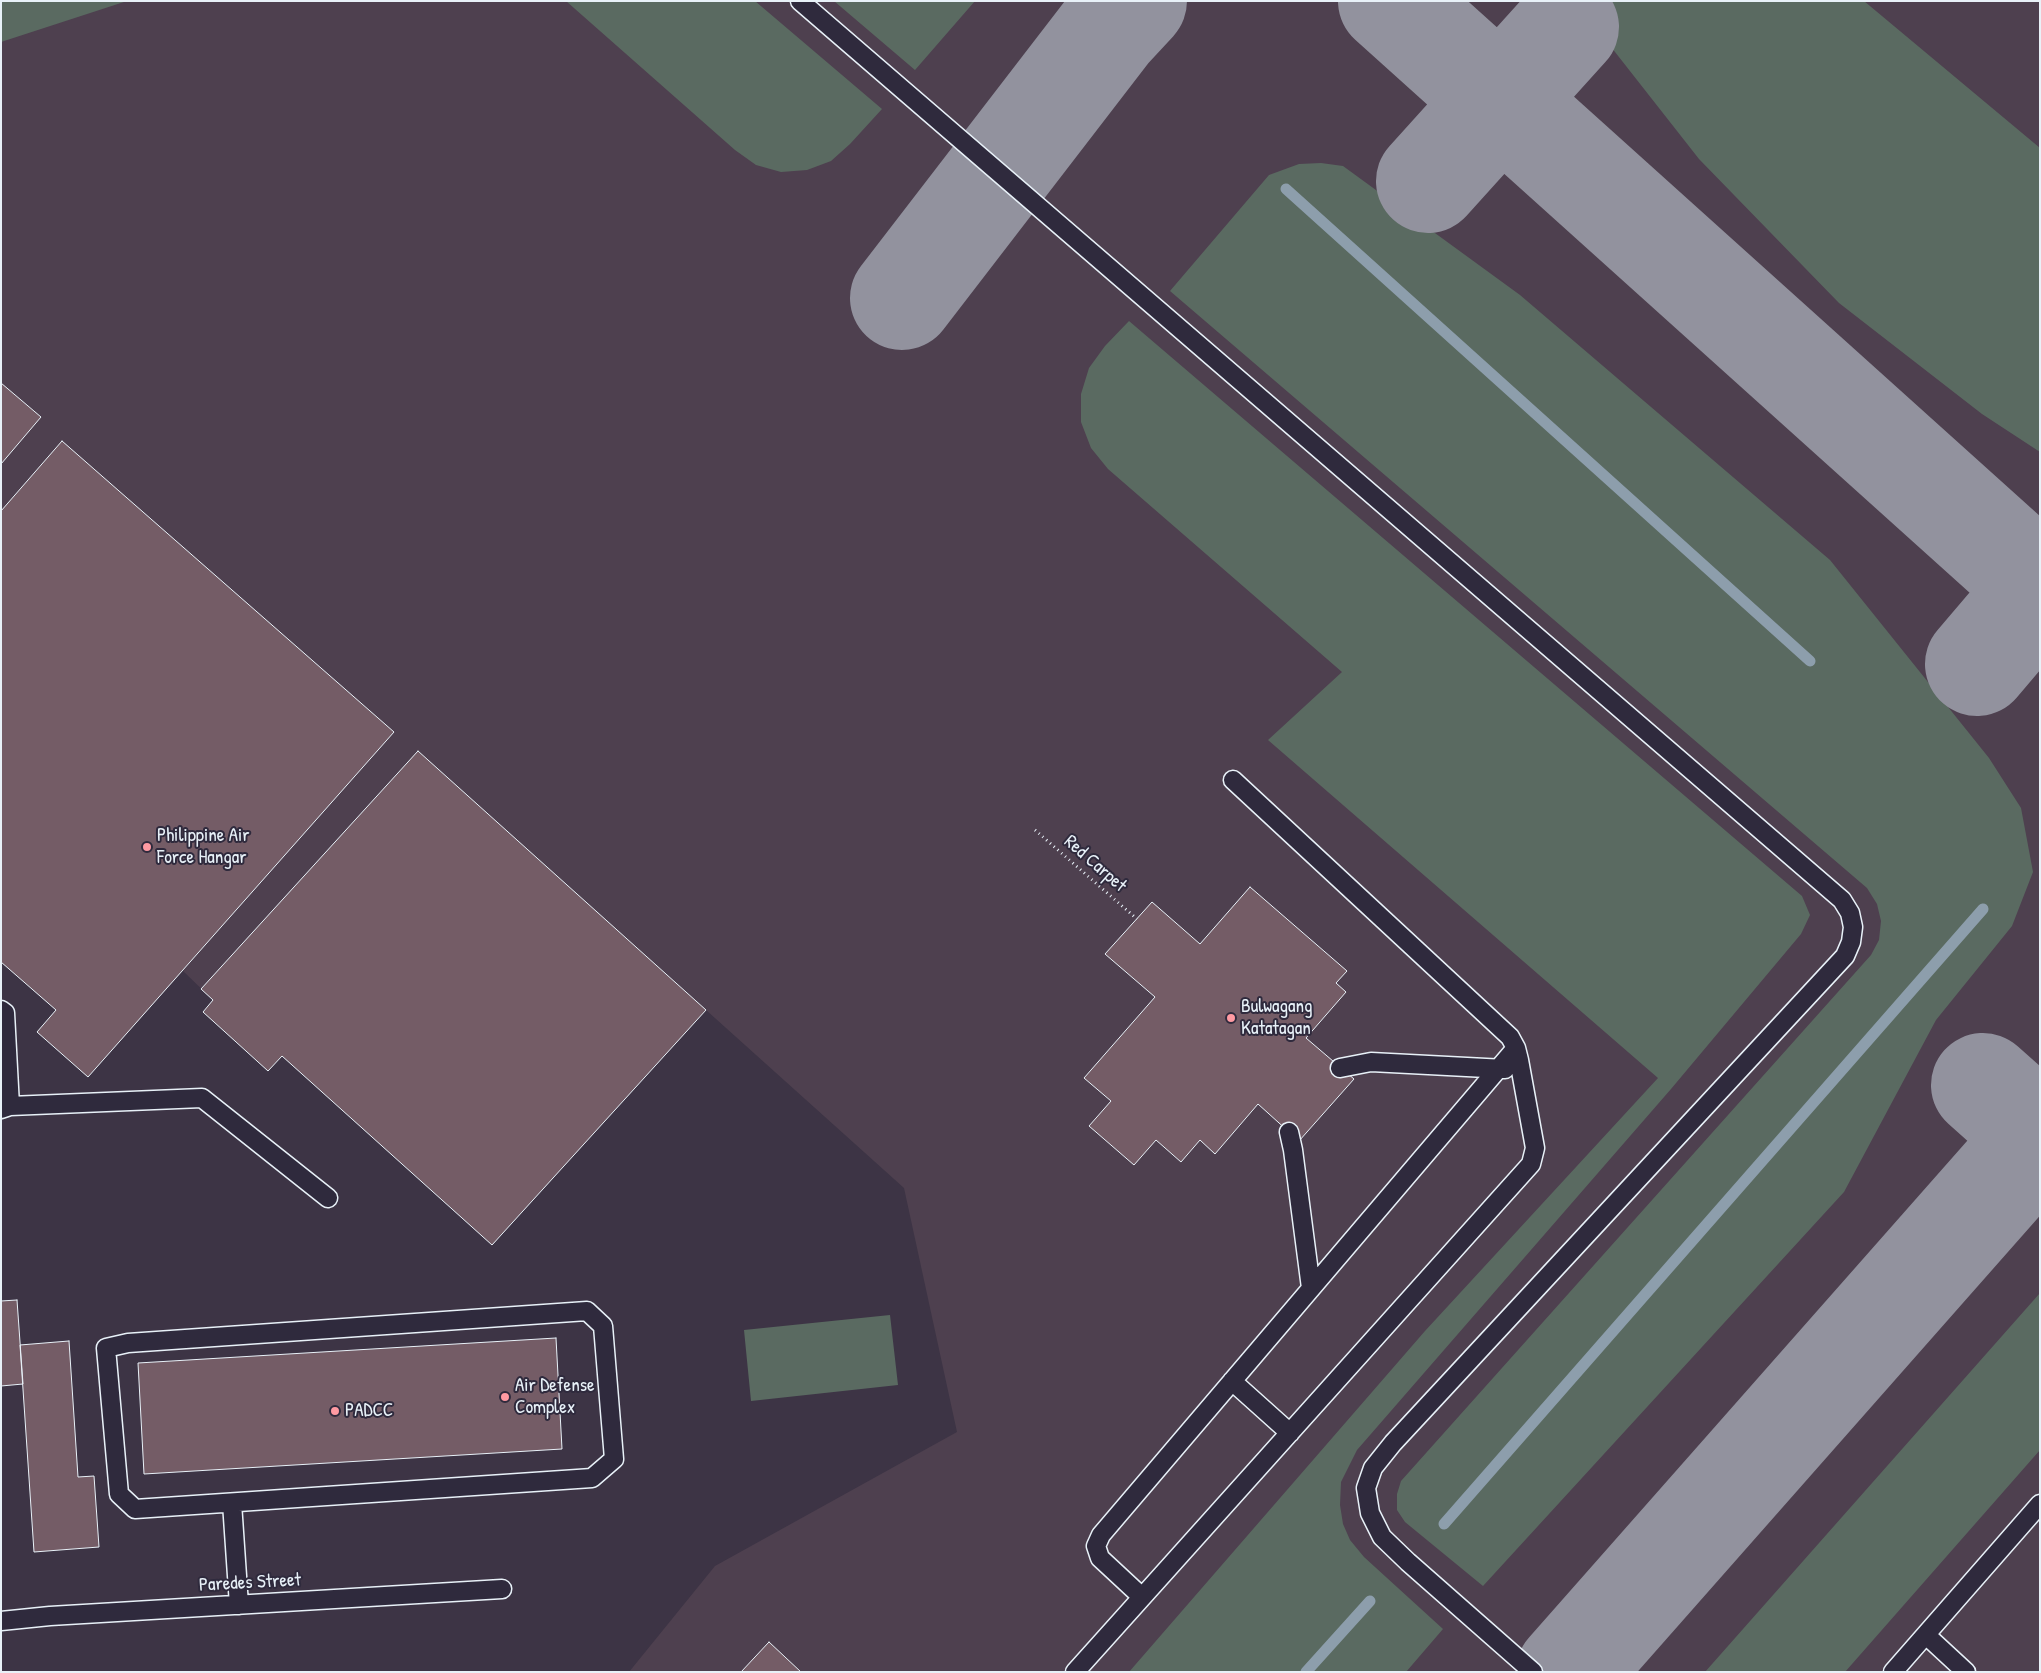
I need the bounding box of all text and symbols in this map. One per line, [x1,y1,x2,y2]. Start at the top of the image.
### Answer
place label: Philippine Air Force Hangar [157,825,250,869]
street label: Red Carpet [1059,831,1131,897]
marker: Philippine Air Force Hangar [141,841,153,853]
place label: Bulwagang Katatagan [1241,996,1312,1040]
marker: Bulwagang Katatagan [1225,1012,1237,1024]
place label: Air Defense Complex [515,1375,595,1419]
marker: Air Defense Complex [499,1391,511,1403]
place label: PADCC [345,1400,393,1422]
marker: PADCC [329,1405,341,1417]
street label: Paredes Street [198,1569,302,1597]

